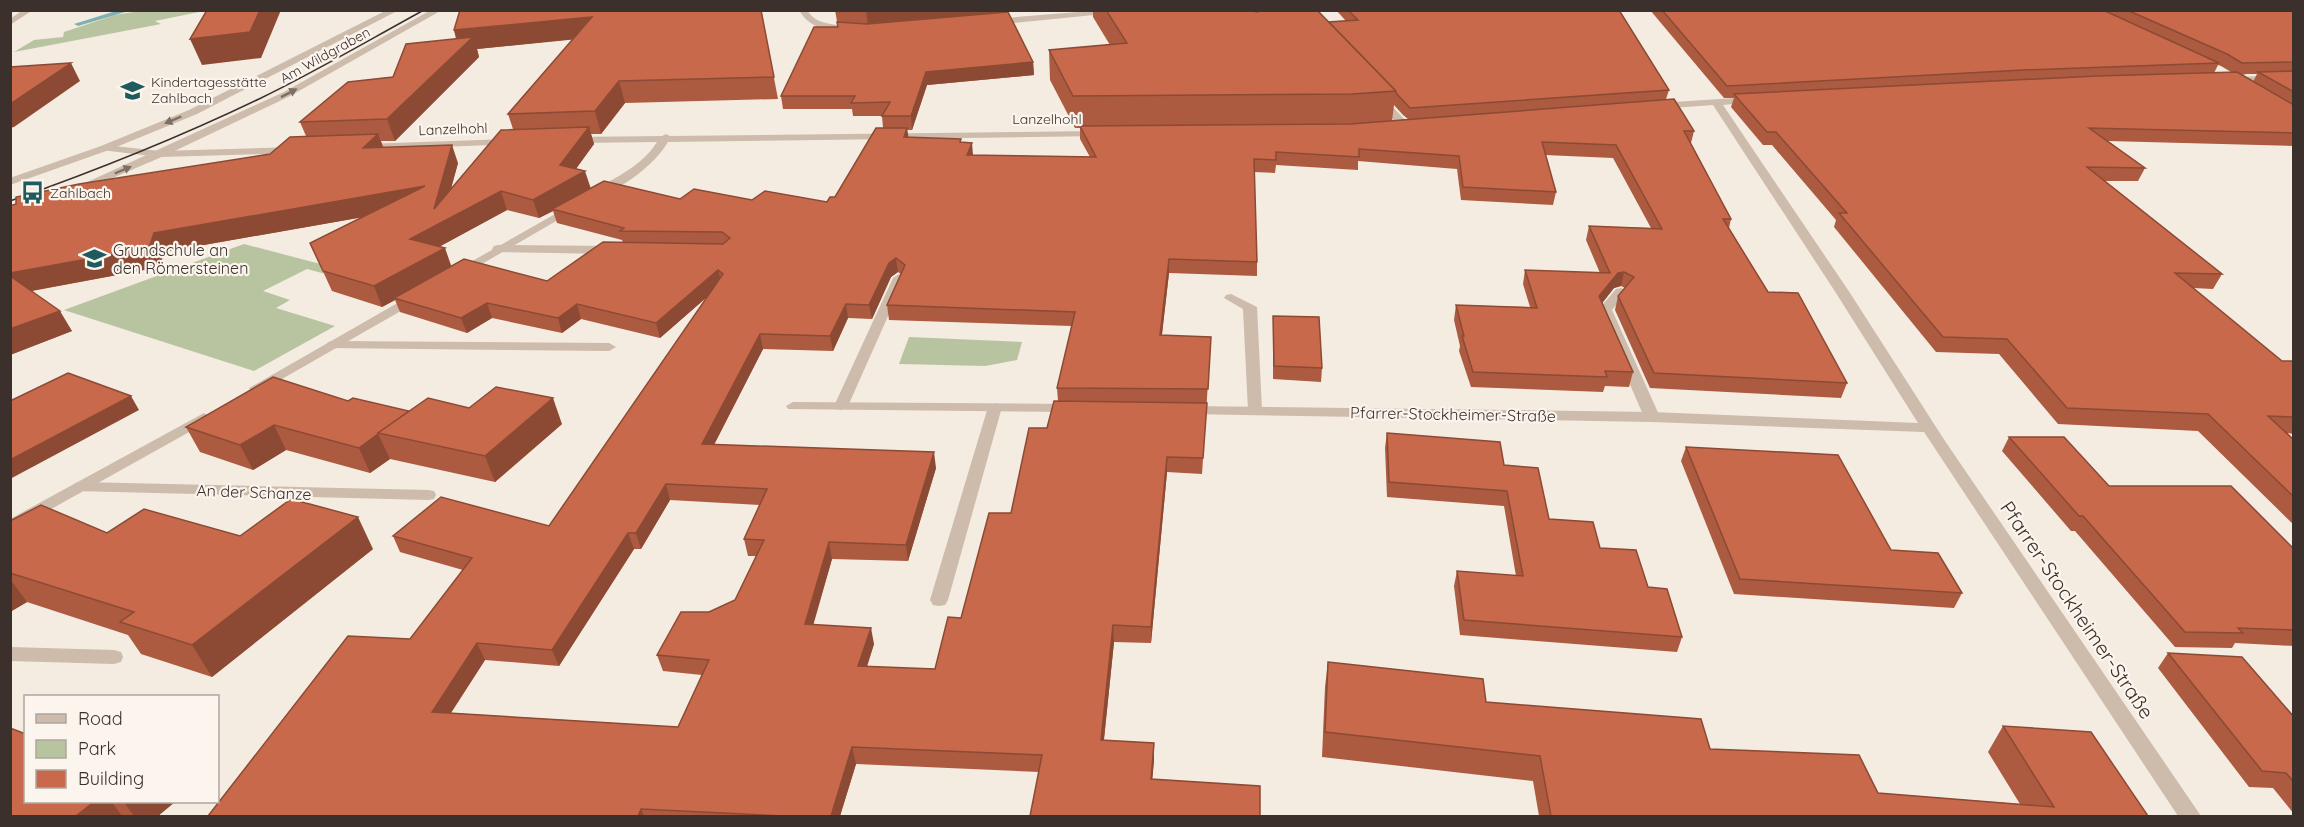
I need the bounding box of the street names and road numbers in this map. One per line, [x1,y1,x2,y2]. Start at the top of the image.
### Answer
street label: Am Wildgraben [277,23,373,87]
street label: Lanzelhohl [1012,110,1082,128]
street label: Lanzelhohl [418,119,488,139]
street label: Pfarrer-Stockheimer-Straße [1350,402,1556,426]
street label: An der Schanze [196,480,312,504]
street label: Pfarrer-Stockheimer-Straße [1995,496,2160,723]

